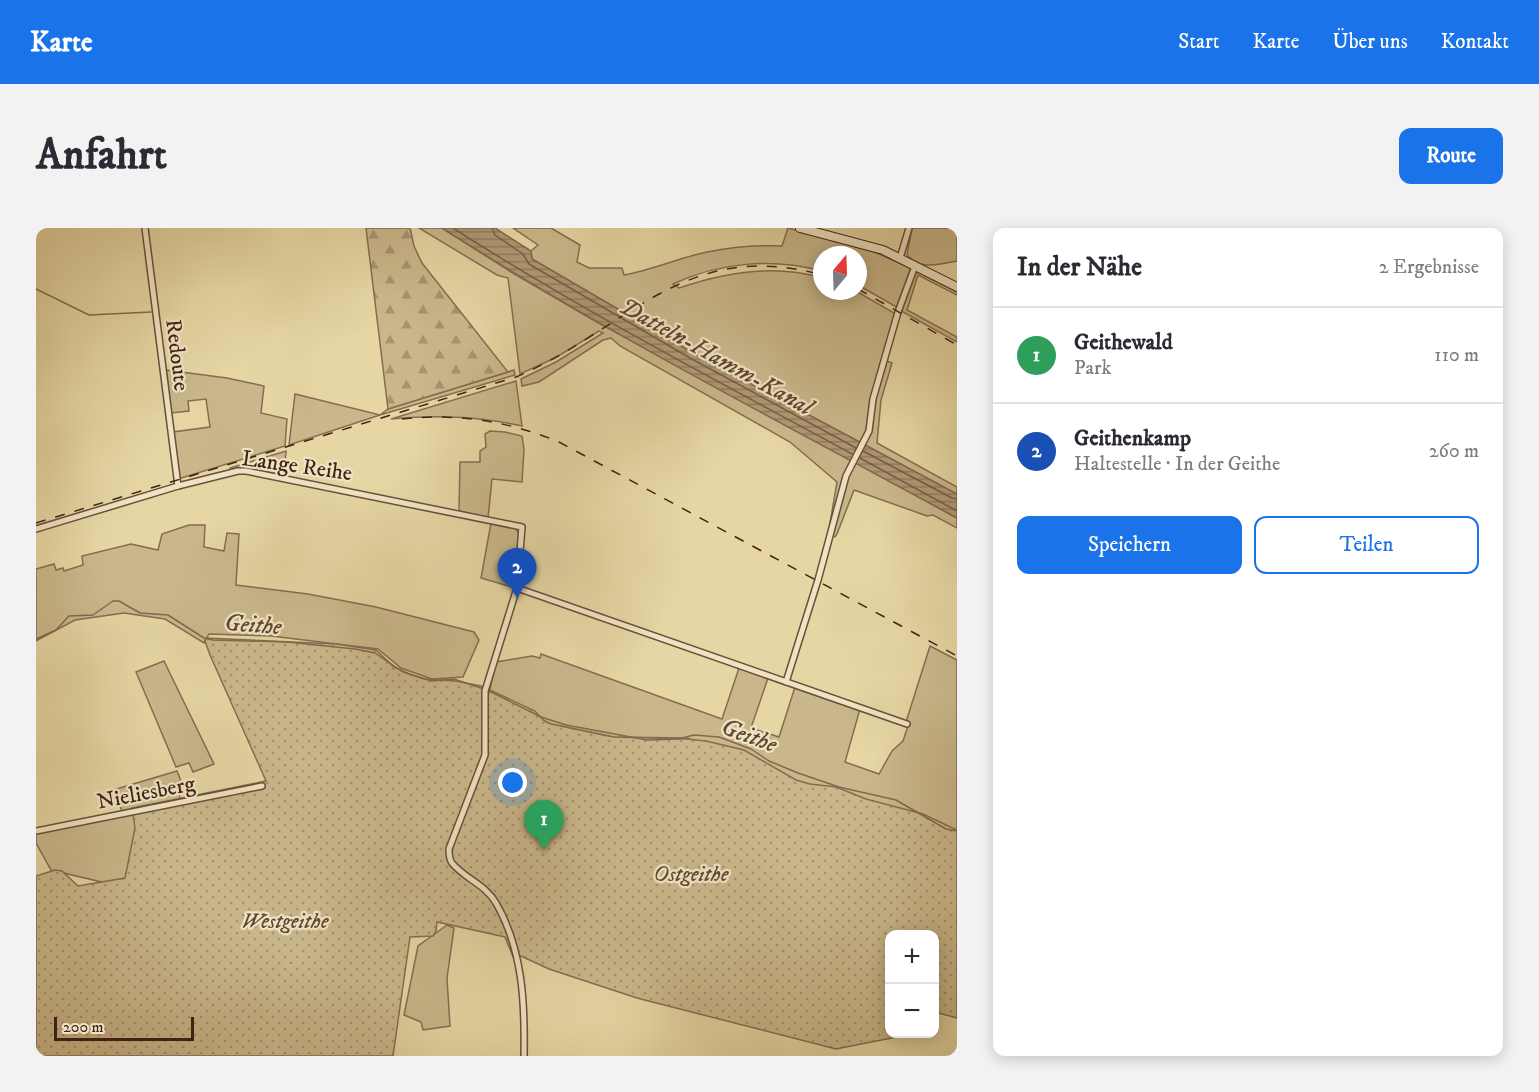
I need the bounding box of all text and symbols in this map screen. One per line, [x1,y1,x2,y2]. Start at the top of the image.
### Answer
text: Karte [30,25,93,60]
text: Start [1178,29,1220,55]
text: Karte [1253,29,1299,55]
text: Über uns [1332,29,1408,55]
text: Kontakt [1441,29,1509,55]
button: Route [1399,128,1503,184]
text: Anfahrt [36,130,167,182]
north arrow [813,246,867,300]
text: In der Nähe [1017,251,1142,284]
text: 2 Ergebnisse [1379,255,1479,280]
water label: Datteln-Hamm-Kanal [614,291,820,424]
street label: Redoute [159,318,195,392]
text: Geithewald [1074,329,1173,356]
text: 1 [1033,343,1040,368]
text: 110 m [1434,343,1479,368]
text: Park [1074,356,1111,381]
text: Geithenkamp [1074,425,1191,452]
text: 2 [1032,439,1041,464]
text: 260 m [1429,439,1479,464]
street label: Lange Reihe [240,445,354,487]
text: Haltestelle · In der Geithe [1074,452,1280,477]
button: Speichern [1017,516,1242,574]
button: Teilen [1254,516,1479,574]
pin: 2 [498,548,536,598]
water label: Geithe [224,608,283,642]
water label: Geithe [717,712,782,760]
your location [498,768,527,797]
street label: Nieliesberg [95,770,198,816]
pin: 1 [524,800,564,850]
park label: Ostgeithe [654,861,729,888]
park label: Westgeithe [242,908,329,935]
map controls [885,930,939,1038]
button: + [885,930,939,984]
button: − [885,984,939,1038]
scale bar [54,1014,194,1042]
text: 200 m [63,1017,104,1037]

